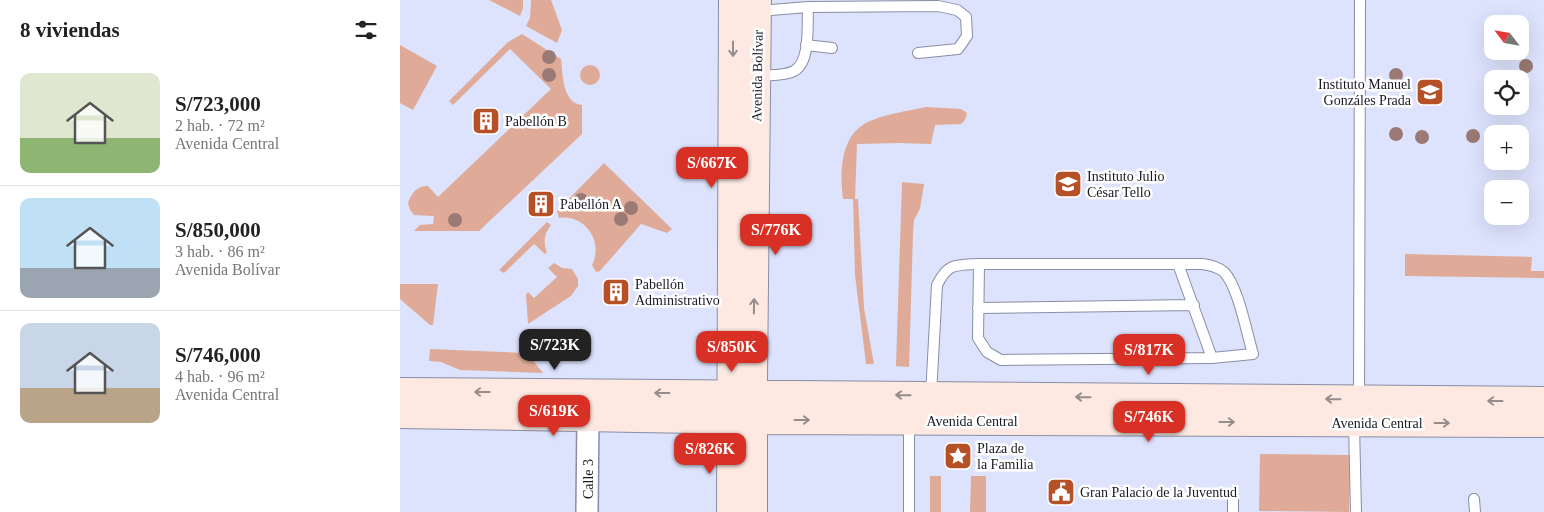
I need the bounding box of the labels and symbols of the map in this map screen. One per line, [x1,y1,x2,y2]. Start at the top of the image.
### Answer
north arrow [1484,15,1529,60]
street label: Avenida Bolívar [749,30,766,122]
one-way arrow [728,40,738,56]
place label: Instituto Manuel Gonzáles Prada [1318,77,1412,108]
school or university icon: Instituto Manuel Gonzáles Prada [1415,77,1445,107]
building icon: Pabellón B [471,106,501,136]
place label: Pabellón B [505,114,567,129]
pin: S/667K [671,146,753,189]
school or university icon: Instituto Julio César Tello [1053,169,1083,199]
place label: Instituto Julio César Tello [1087,169,1164,200]
building icon: Pabellón A [526,189,556,219]
place label: Pabellón A [560,197,623,212]
pin: S/776K [735,214,817,256]
building icon: Pabellón Administrativo [601,277,631,307]
place label: Pabellón Administrativo [635,277,720,308]
one-way arrow [749,298,759,314]
pin: S/723K [514,328,596,371]
pin: S/850K [691,330,773,373]
pin: S/817K [1108,334,1190,376]
one-way arrow [474,387,490,397]
one-way arrow [654,388,670,398]
one-way arrow [895,390,912,400]
one-way arrow [1075,392,1092,402]
pin: S/619K [513,394,595,437]
one-way arrow [1325,394,1342,404]
one-way arrow [1488,396,1504,405]
pin: S/746K [1108,400,1190,443]
street label: Avenida Central [926,414,1018,429]
one-way arrow [794,415,810,425]
street label: Avenida Central [1331,416,1423,431]
one-way arrow [1219,417,1235,427]
one-way arrow [1434,418,1450,428]
pin: S/826K [669,432,751,475]
place icon: Plaza de la Familia [943,441,973,471]
place label: Plaza de la Familia [977,441,1034,472]
street label: Calle 3 [581,459,596,499]
public building icon: Gran Palacio de la Juventud [1046,477,1076,507]
place label: Gran Palacio de la Juventud [1080,485,1237,500]

